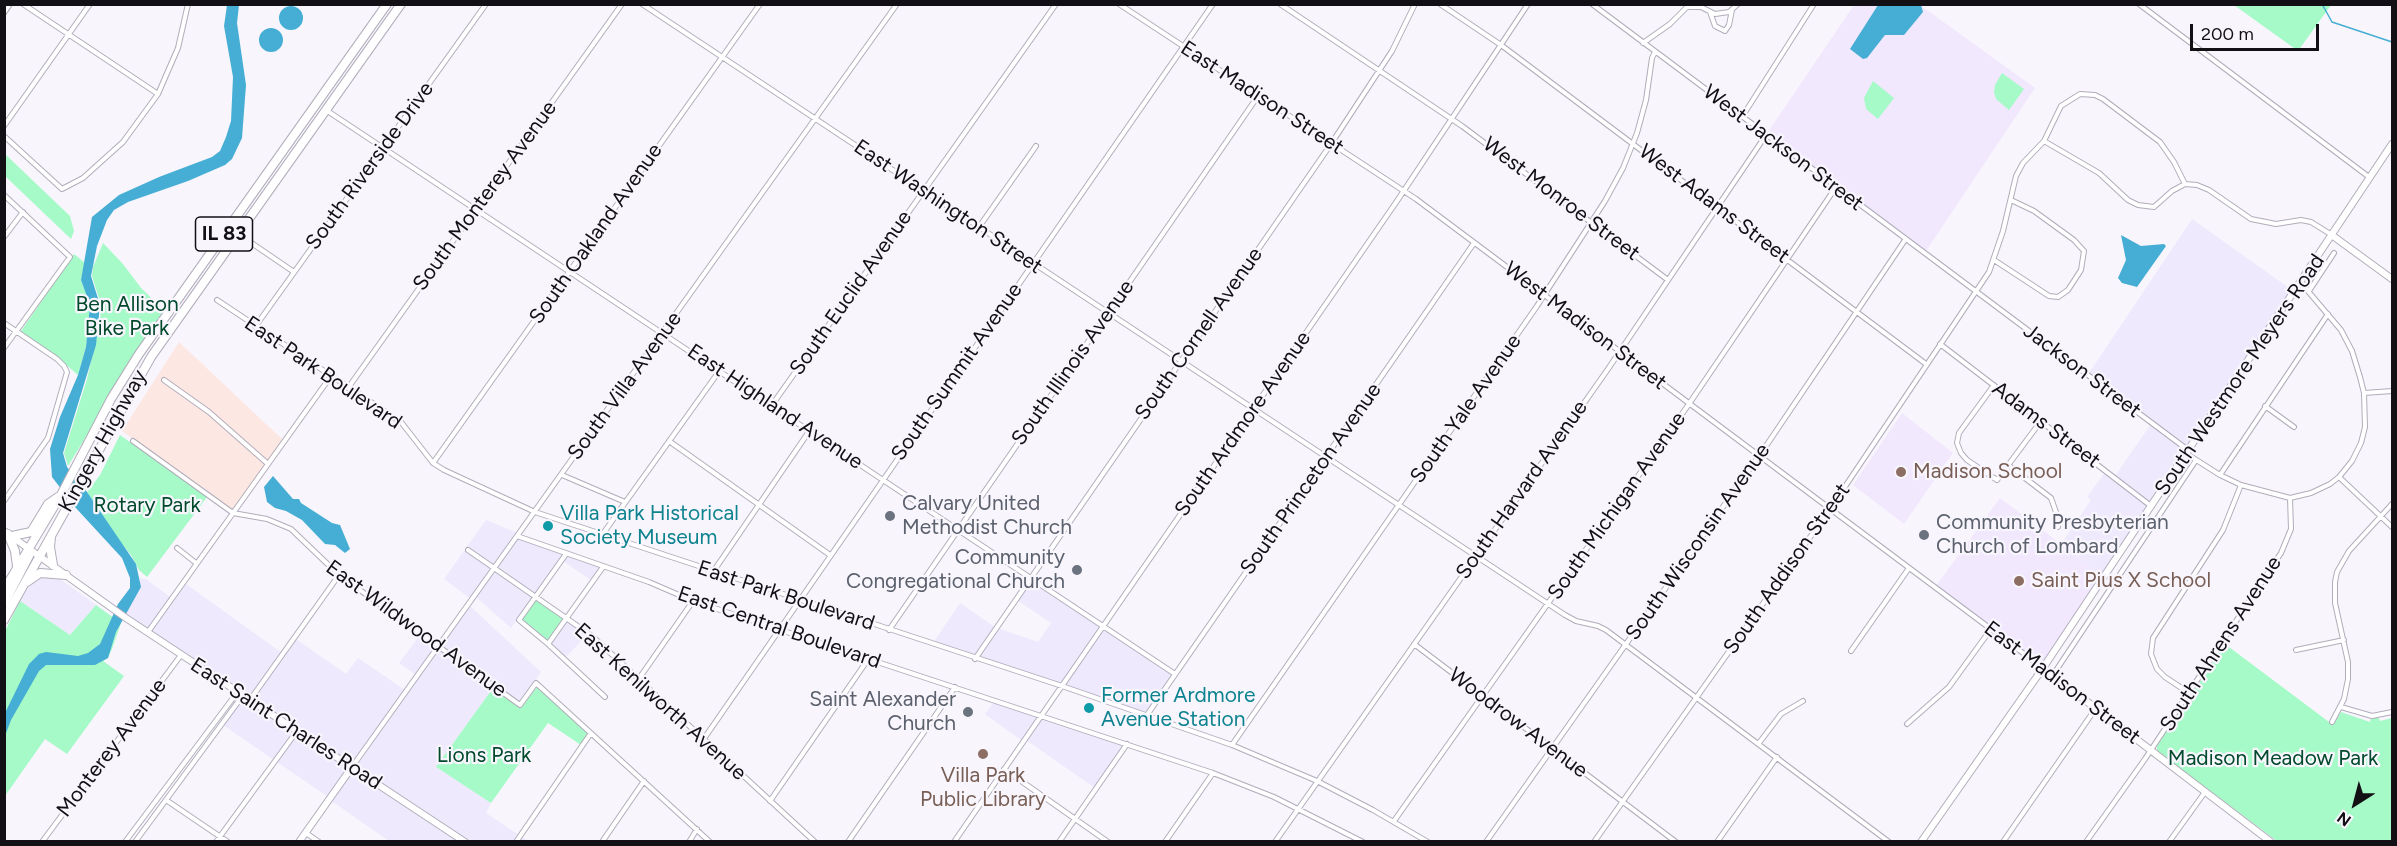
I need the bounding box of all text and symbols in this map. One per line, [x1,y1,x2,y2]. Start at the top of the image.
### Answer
scale bar [2193,12,2322,50]
text: 200 m [2201,23,2254,45]
street label: East Madison Street [1176,36,1348,160]
street label: South Riverside Drive [301,77,439,255]
street label: West Jackson Street [1698,79,1868,217]
street label: South Monterey Avenue [408,96,562,296]
street label: West Monroe Street [1478,132,1644,266]
street label: East Washington Street [849,134,1047,280]
street label: South Oakland Avenue [524,139,668,329]
street label: West Adams Street [1634,139,1794,269]
street label: South Euclid Avenue [785,206,917,380]
road number: IL 83 [196,217,252,251]
street label: South Cornell Avenue [1130,243,1268,425]
street label: South Westmore Meyers Road [2150,250,2330,500]
street label: West Madison Street [1499,257,1671,395]
street label: South Illinois Avenue [1006,275,1140,451]
street label: South Summit Avenue [886,278,1028,466]
park label: Ben Allison Bike Park [75,292,179,342]
street label: South Villa Avenue [563,307,687,465]
street label: East Park Boulevard [239,311,407,435]
street label: Jackson Street [2018,319,2146,423]
street label: South Ardmore Avenue [1170,327,1316,521]
street label: South Yale Avenue [1405,330,1527,488]
street label: East Highland Avenue [682,339,868,475]
street label: Kingery Highway [53,365,153,517]
street label: Adams Street [1987,376,2105,474]
street label: South Princeton Avenue [1235,378,1387,580]
street label: South Harvard Avenue [1451,396,1593,584]
street label: South Michigan Avenue [1543,407,1691,605]
street label: South Wisconsin Avenue [1620,439,1776,645]
place label: Madison School [1913,459,2062,485]
marker: Madison School [1894,465,1908,479]
street label: South Addison Street [1718,479,1856,659]
place label: Calvary United Methodist Church [902,491,1072,541]
park label: Rotary Park [93,493,201,519]
place label: Villa Park Historical Society Museum [560,501,739,551]
marker: Calvary United Methodist Church [883,509,897,523]
place label: Community Presbyterian Church of Lombard [1936,510,2169,560]
marker: Villa Park Historical Society Museum [541,519,555,533]
marker: Community Presbyterian Church of Lombard [1917,528,1931,542]
place label: Community Congregational Church [846,545,1065,595]
street label: South Ahrens Avenue [2155,552,2287,736]
street label: East Wildwood Avenue [321,555,511,703]
street label: East Park Boulevard [694,556,878,636]
marker: Community Congregational Church [1070,563,1084,577]
place label: Saint Pius X School [2031,568,2211,594]
marker: Saint Pius X School [2012,574,2026,588]
street label: East Central Boulevard [674,581,884,675]
street label: East Madison Street [1979,616,2145,750]
street label: East Kenilworth Avenue [569,618,751,786]
street label: East Saint Charles Road [185,653,387,795]
street label: Woodrow Avenue [1443,662,1593,784]
street label: Monterey Avenue [52,674,172,822]
place label: Former Ardmore Avenue Station [1101,683,1255,733]
place label: Saint Alexander Church [809,687,956,737]
marker: Former Ardmore Avenue Station [1082,701,1096,715]
marker: Saint Alexander Church [961,705,975,719]
park label: Lions Park [437,743,531,769]
park label: Madison Meadow Park [2168,746,2378,772]
marker: Villa Park Public Library [976,747,990,761]
place label: Villa Park Public Library [920,763,1046,813]
north arrow [2325,774,2385,834]
text: N [2334,808,2355,830]

